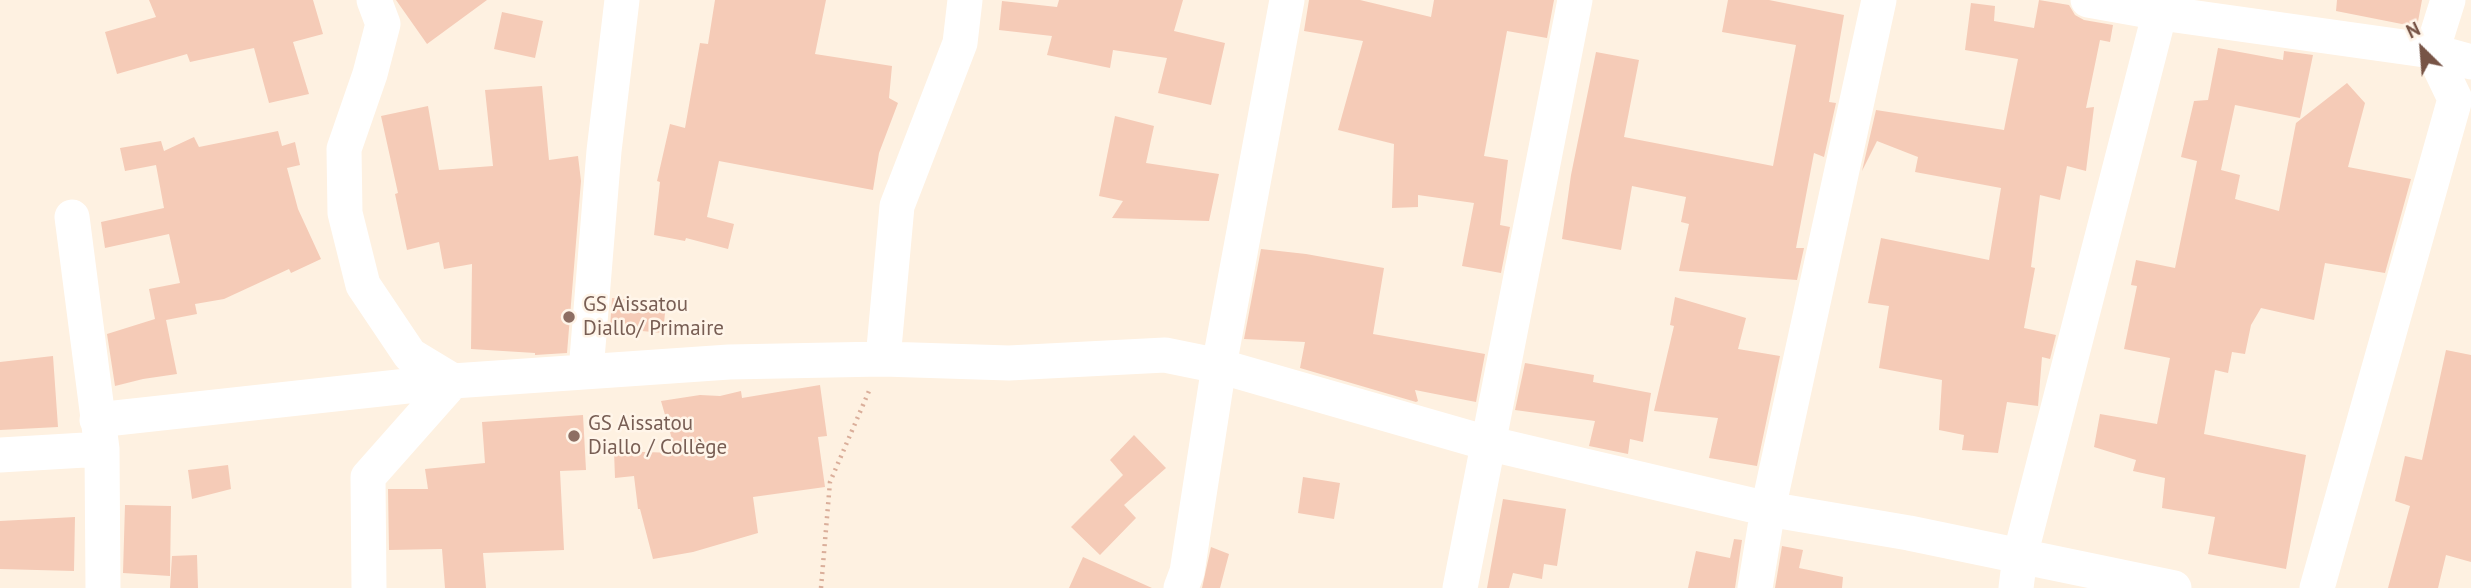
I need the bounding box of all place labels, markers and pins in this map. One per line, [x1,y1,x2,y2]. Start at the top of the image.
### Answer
place label: GS Aissatou Diallo/ Primaire [583,292,724,342]
marker: GS Aissatou Diallo/ Primaire [561,309,577,325]
place label: GS Aissatou Diallo / Collège [588,411,727,461]
marker: GS Aissatou Diallo / Collège [566,428,582,444]

